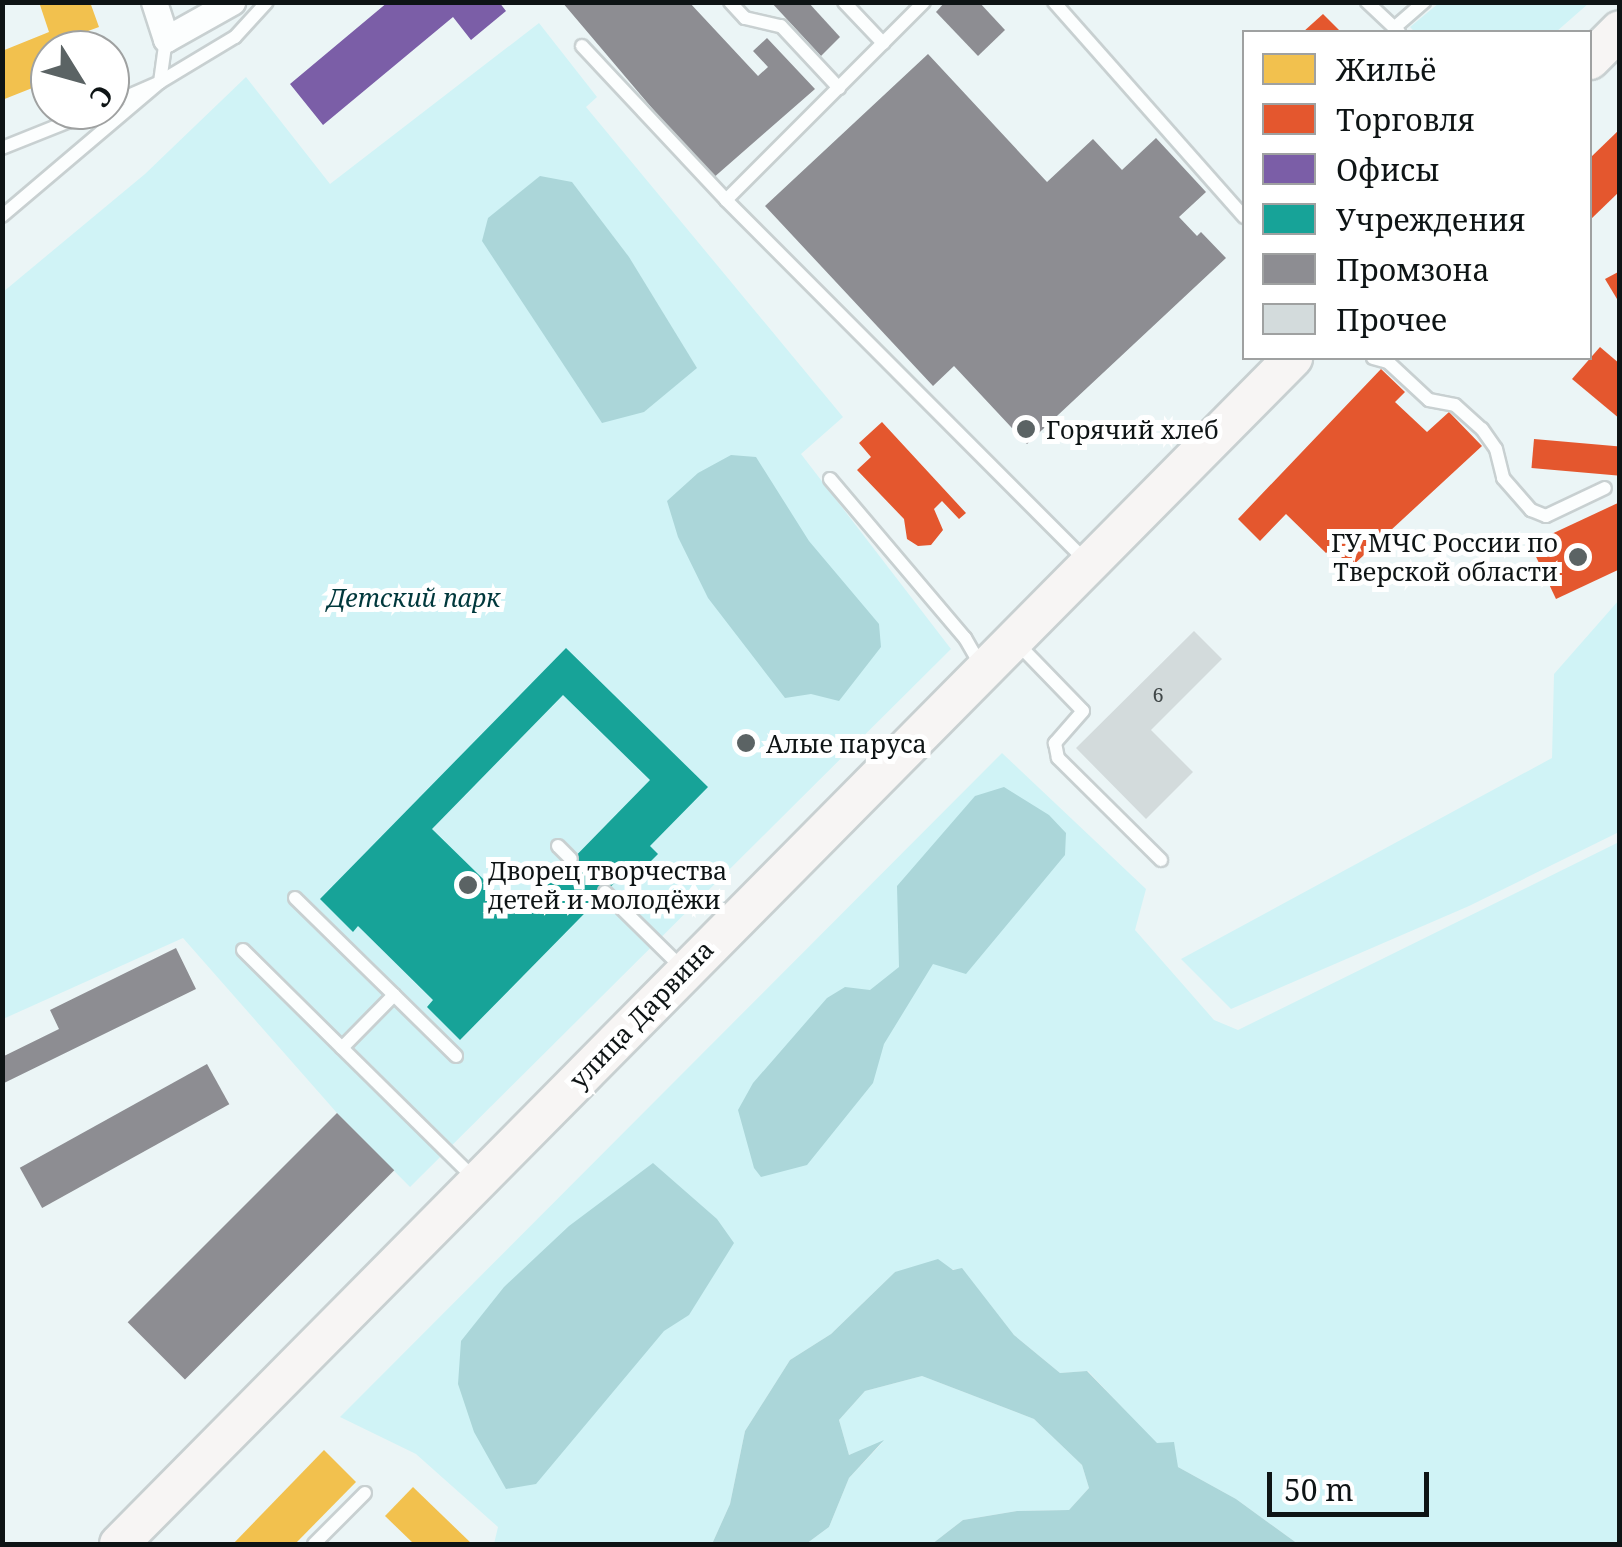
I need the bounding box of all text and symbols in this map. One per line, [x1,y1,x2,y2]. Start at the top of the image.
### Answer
north arrow [30,30,130,130]
legend [1242,30,1592,360]
text: Жильё [1336,49,1436,90]
text: С [82,78,123,116]
text: Торговля [1336,99,1475,140]
text: Офисы [1336,149,1440,190]
text: Учреждения [1336,199,1526,240]
text: Промзона [1336,249,1490,290]
text: Прочее [1336,299,1447,340]
place label: Горячий хлеб [1046,414,1218,444]
marker: Горячий хлеб [1015,418,1037,440]
place label: ГУ МЧС России по Тверской области [1331,528,1558,587]
marker: ГУ МЧС России по Тверской области [1567,546,1589,568]
park label: Детский парк [327,582,501,612]
house number: 6 [1152,682,1164,706]
place label: Алые паруса [766,728,927,758]
marker: Алые паруса [735,732,757,754]
place label: Дворец творчества детей и молодёжи [488,856,727,915]
marker: Дворец творчества детей и молодёжи [457,874,479,896]
street label: улица Дарвина [563,934,719,1094]
scale bar [1272,1452,1434,1514]
text: 50 m [1284,1469,1354,1510]

